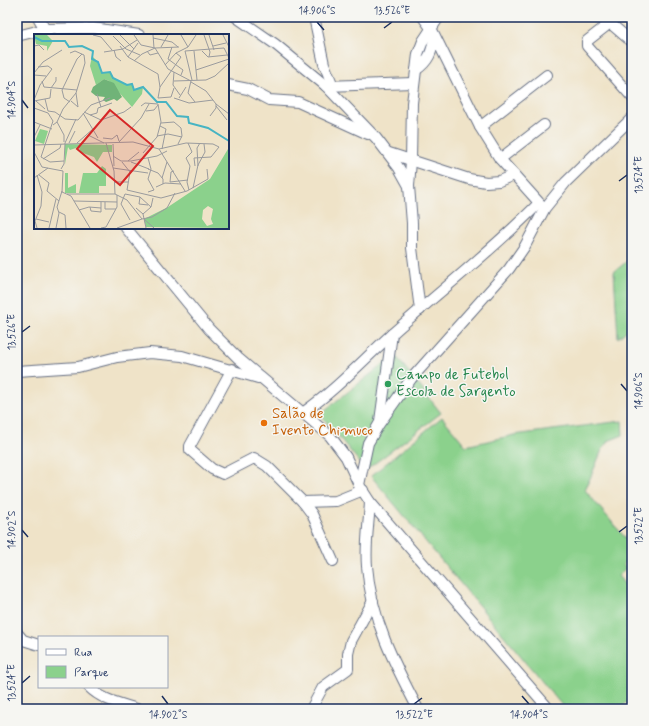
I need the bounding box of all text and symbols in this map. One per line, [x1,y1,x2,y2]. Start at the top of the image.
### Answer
text: 14.906°S [298,4,336,18]
text: 13.526°E [374,4,410,18]
inset map [34,34,229,229]
text: 14.904°S [5,80,19,119]
text: 13.524°E [632,156,646,194]
text: 13.526°E [5,314,19,350]
place label: Campo de Futebol Escola de Sargento [396,365,516,402]
text: 14.906°S [632,372,646,410]
marker: Campo de Futebol Escola de Sargento [383,379,393,389]
place label: Salão de Ivento Chimuco [272,404,373,441]
marker: Salão de Ivento Chimuco [259,418,269,428]
text: 13.522°E [632,507,646,545]
text: 14.902°S [5,510,19,549]
legend [38,636,168,688]
text: Rua [74,645,92,661]
text: 13.524°E [5,664,19,702]
text: Parque [74,665,109,681]
text: 14.902°S [149,708,188,722]
text: 13.522°E [395,708,433,722]
text: 14.904°S [510,708,549,722]

